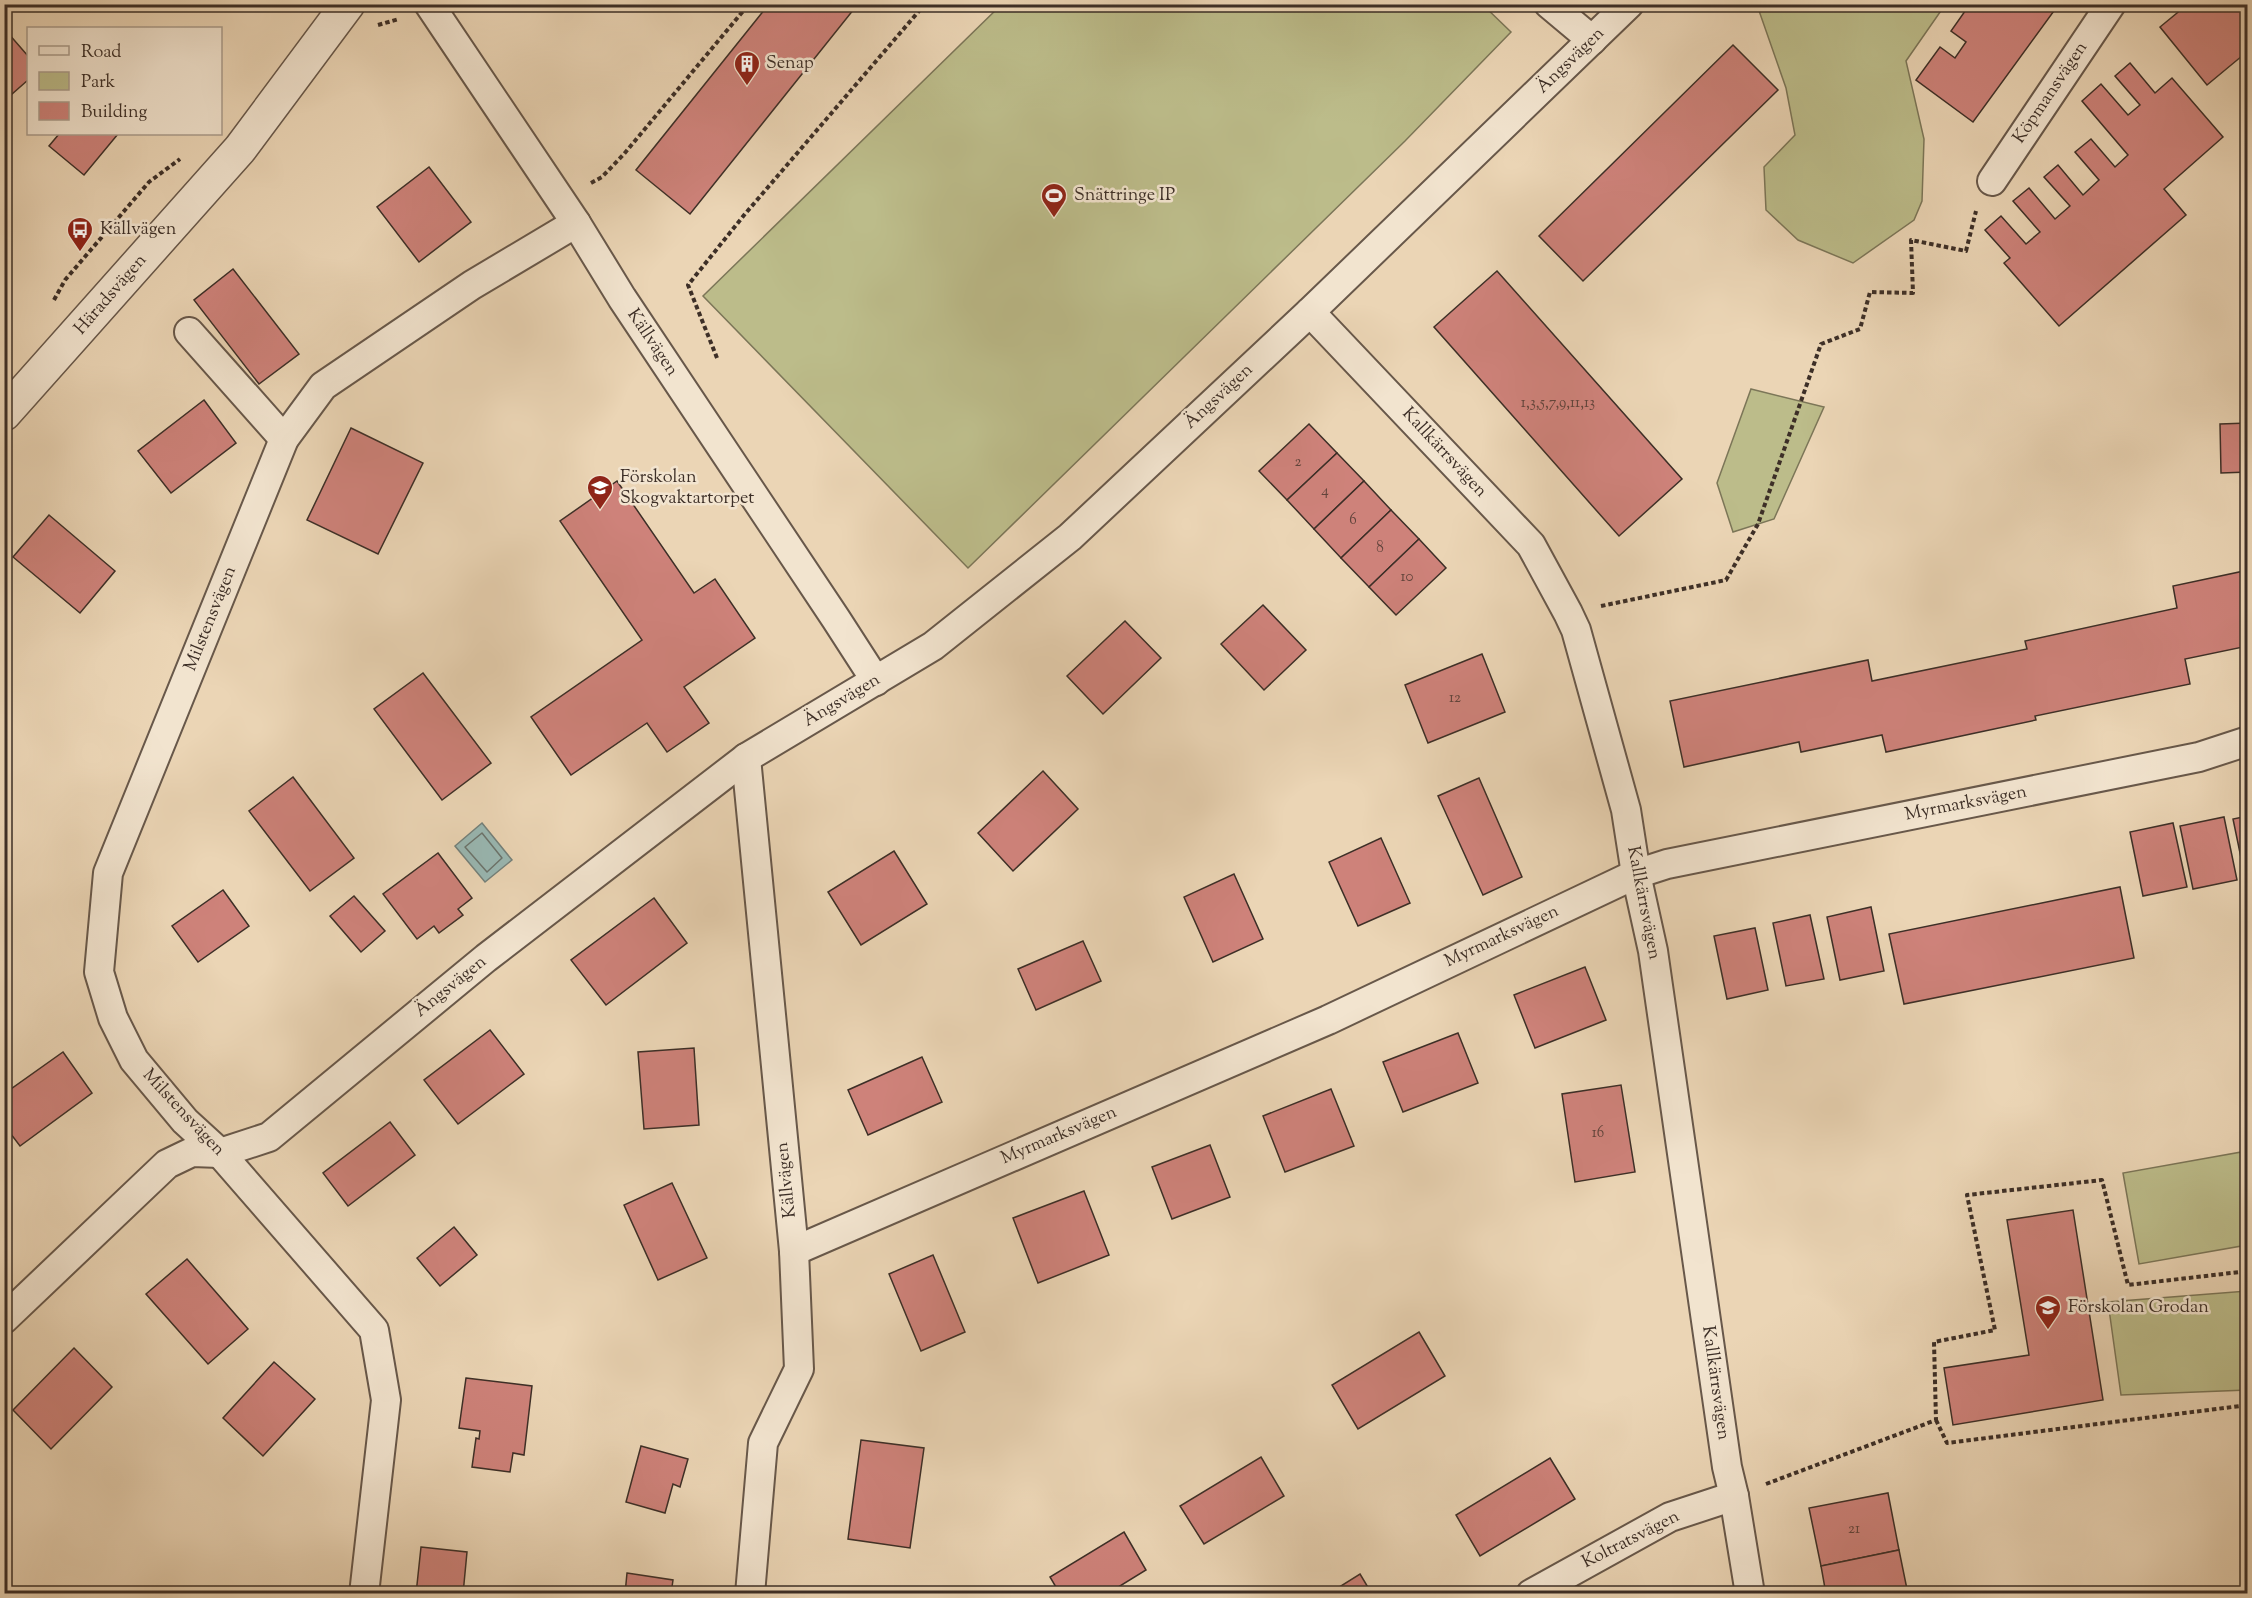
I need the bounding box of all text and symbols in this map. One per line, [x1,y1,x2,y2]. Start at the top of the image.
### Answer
street label: Ängsvägen [1531,21,1611,100]
legend [27,27,222,135]
street label: Köpmansvägen [2007,37,2095,149]
text: Road [81,40,121,66]
building icon: Senap [732,49,762,87]
place label: Senap [766,51,814,77]
text: Park [81,70,116,96]
text: Building [81,100,147,126]
sports icon: Snättringe IP [1039,181,1069,219]
place label: Snättringe IP [1074,183,1175,209]
bus stop icon: Källvägen [65,215,95,253]
place label: Källvägen [100,217,177,243]
street label: Häradsvägen [69,249,154,341]
street label: Källvägen [620,304,684,382]
street label: Ängsvägen [1179,358,1260,436]
house number: 1,3,5,7,9,11,13 [1521,393,1595,414]
street label: Kallkärrsvägen [1395,402,1493,504]
house number: 2 [1294,452,1302,473]
place label: Förskolan Skogvaktartorpet [620,465,754,512]
school or university icon: Förskolan Skogvaktartorpet [585,473,615,511]
house number: 4 [1321,481,1329,502]
house number: 6 [1349,510,1357,531]
house number: 8 [1376,538,1384,559]
street label: Milstensvägen [178,562,244,675]
house number: 10 [1401,567,1414,588]
street label: Ängsvägen [798,667,886,734]
house number: 12 [1449,688,1461,709]
street label: Myrmarksvägen [1903,779,2030,829]
street label: Kallkärrsvägen [1619,844,1667,962]
street label: Myrmarksvägen [1440,899,1564,975]
street label: Ängsvägen [409,950,493,1024]
street label: Milstensvägen [136,1063,231,1163]
street label: Myrmarksvägen [997,1100,1121,1172]
house number: 16 [1592,1123,1604,1144]
street label: Källvägen [770,1140,804,1219]
school or university icon: Förskolan Grodan [2033,1293,2063,1331]
place label: Förskolan Grodan [2068,1295,2209,1321]
street label: Kallkärrsvägen [1694,1324,1736,1442]
street label: Koltratsvägen [1578,1504,1685,1576]
house number: 21 [1848,1519,1860,1540]

